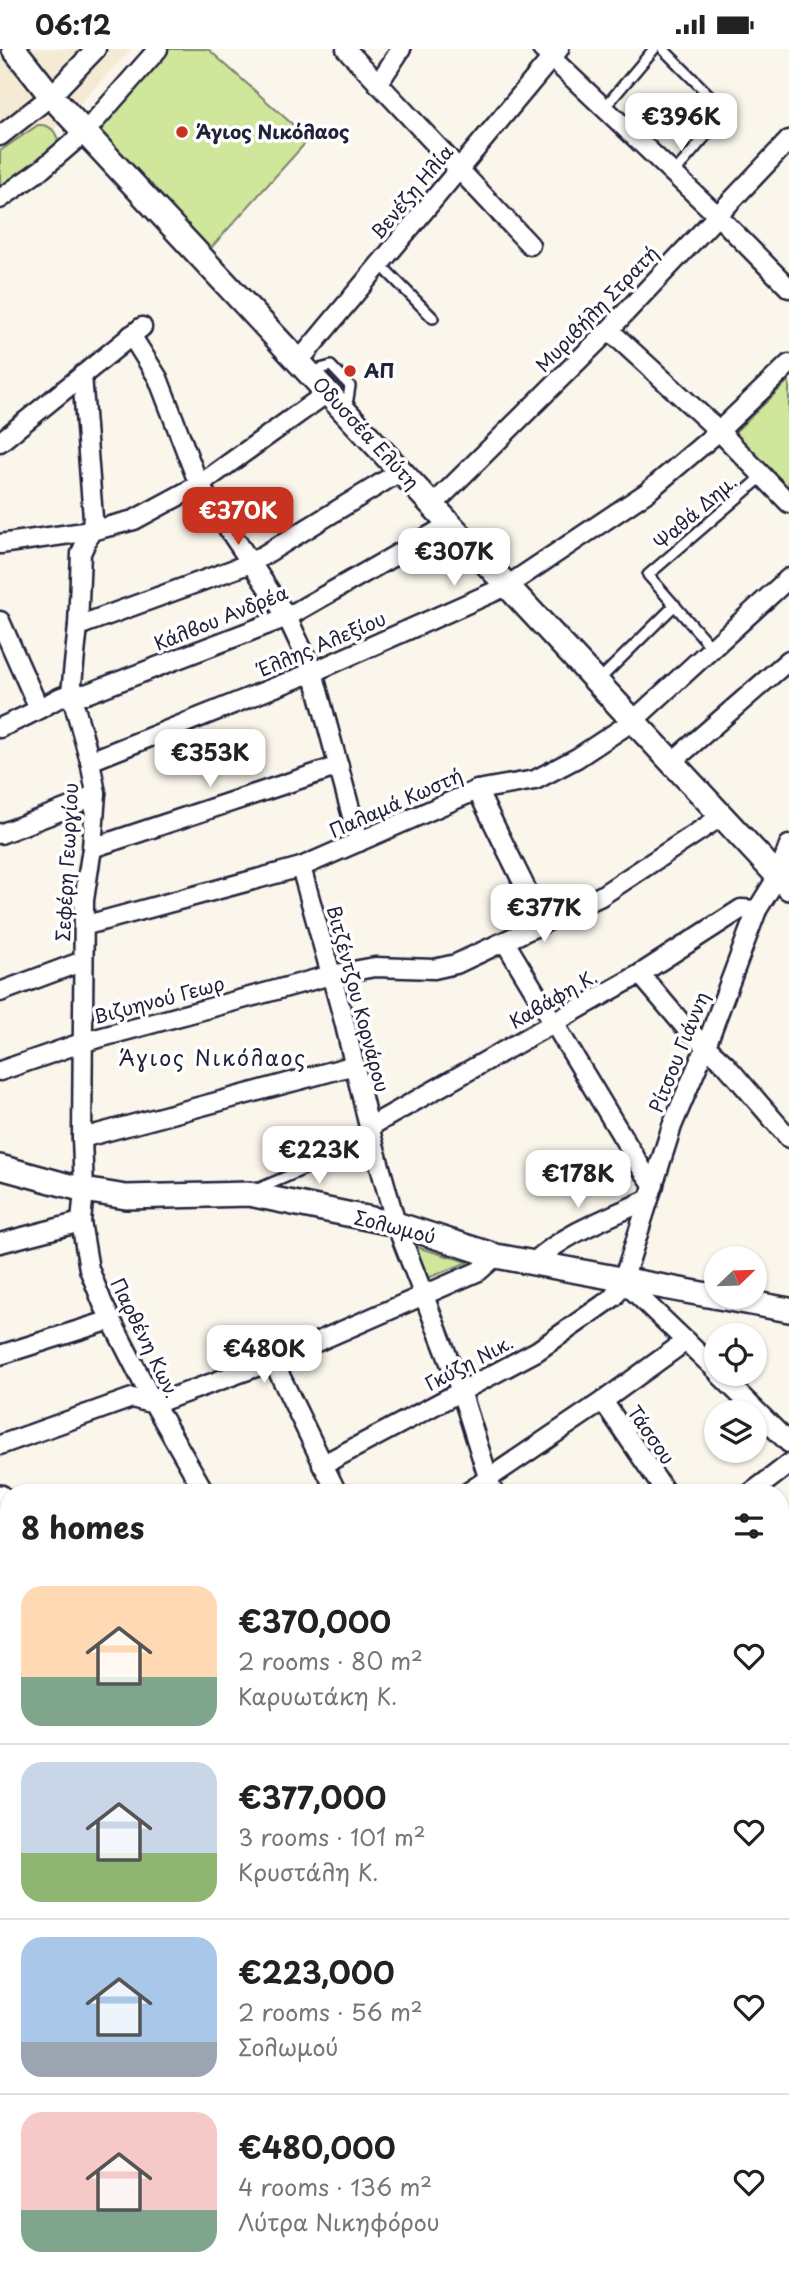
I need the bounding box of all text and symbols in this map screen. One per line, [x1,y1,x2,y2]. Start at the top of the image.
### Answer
text: 06:12 [35,5,111,44]
pin: €396K [632,93,730,153]
text: €396K [641,98,721,133]
place label: Άγιος Νικόλαος [196,117,349,145]
marker: Άγιος Νικόλαος [174,124,190,140]
street label: Βενέζη Ηλία [363,138,459,245]
street label: Μυριβήλη Στρατή [529,239,664,378]
place label: ΑΠ [364,356,395,384]
marker: ΑΠ [342,363,358,379]
street label: Οδυσσέα Ελύτη [307,370,426,495]
street label: Ψαθά Δημ. [647,467,742,555]
pin: €370K [189,487,287,547]
text: €370K [198,492,278,527]
pin: €307K [405,529,503,588]
text: €307K [414,533,494,568]
street label: Κάλβου Ανδρέα [149,577,292,657]
street label: Έλλης Αλεξίου [252,604,390,683]
pin: €353K [161,729,259,789]
text: €353K [171,734,249,769]
street label: Παλαμά Κωστή [325,760,467,844]
street label: Σεφέρη Γεωργίου [48,782,84,942]
pin: €377K [495,885,593,944]
text: €377K [507,889,581,924]
street label: Βιτζέντζου Κορνάρου [321,902,397,1095]
street label: Καβάφη Κ. [503,962,602,1035]
street label: Βιζυηνού Γεωρ [90,968,227,1030]
street label: Ρίτσου Γιάννη [641,987,715,1116]
district label: Άγιος Νικόλαος [119,1041,307,1073]
pin: €223K [270,1127,368,1186]
text: €223K [278,1131,360,1166]
pin: €178K [529,1151,627,1210]
text: €178K [542,1155,614,1190]
street label: Σολωμού [352,1202,439,1250]
north arrow [704,1246,766,1309]
map controls [704,1246,767,1463]
street label: Παρθένη Κων. [105,1273,187,1402]
button: locate [704,1323,767,1386]
pin: €480K [215,1325,313,1385]
street label: Γκύζη Νικ. [419,1327,518,1397]
text: €480K [223,1330,305,1365]
street label: Τάσσου [621,1399,682,1470]
button: layers [704,1400,767,1463]
text: 8 homes [21,1504,144,1549]
icon: filters [730,1507,768,1545]
text: €370,000 [238,1598,391,1643]
icon: home [77,1614,161,1698]
icon: heart [730,1637,768,1675]
text: 2 rooms · 80 m² [238,1643,423,1678]
text: Καρυωτάκη Κ. [238,1678,397,1713]
text: €377,000 [238,1774,386,1819]
icon: home [77,1790,161,1874]
icon: heart [730,1813,768,1851]
text: 3 rooms · 101 m² [238,1819,426,1854]
text: Κρυστάλη Κ. [238,1854,378,1889]
text: €223,000 [238,1949,395,1994]
icon: home [77,1965,161,2049]
icon: heart [730,1988,768,2026]
text: 2 rooms · 56 m² [238,1994,423,2029]
text: Σολωμού [238,2029,338,2064]
text: €480,000 [238,2124,396,2169]
icon: home [77,2140,161,2224]
icon: heart [730,2163,768,2201]
text: 4 rooms · 136 m² [238,2169,432,2204]
text: Λύτρα Νικηφόρου [238,2204,440,2239]

